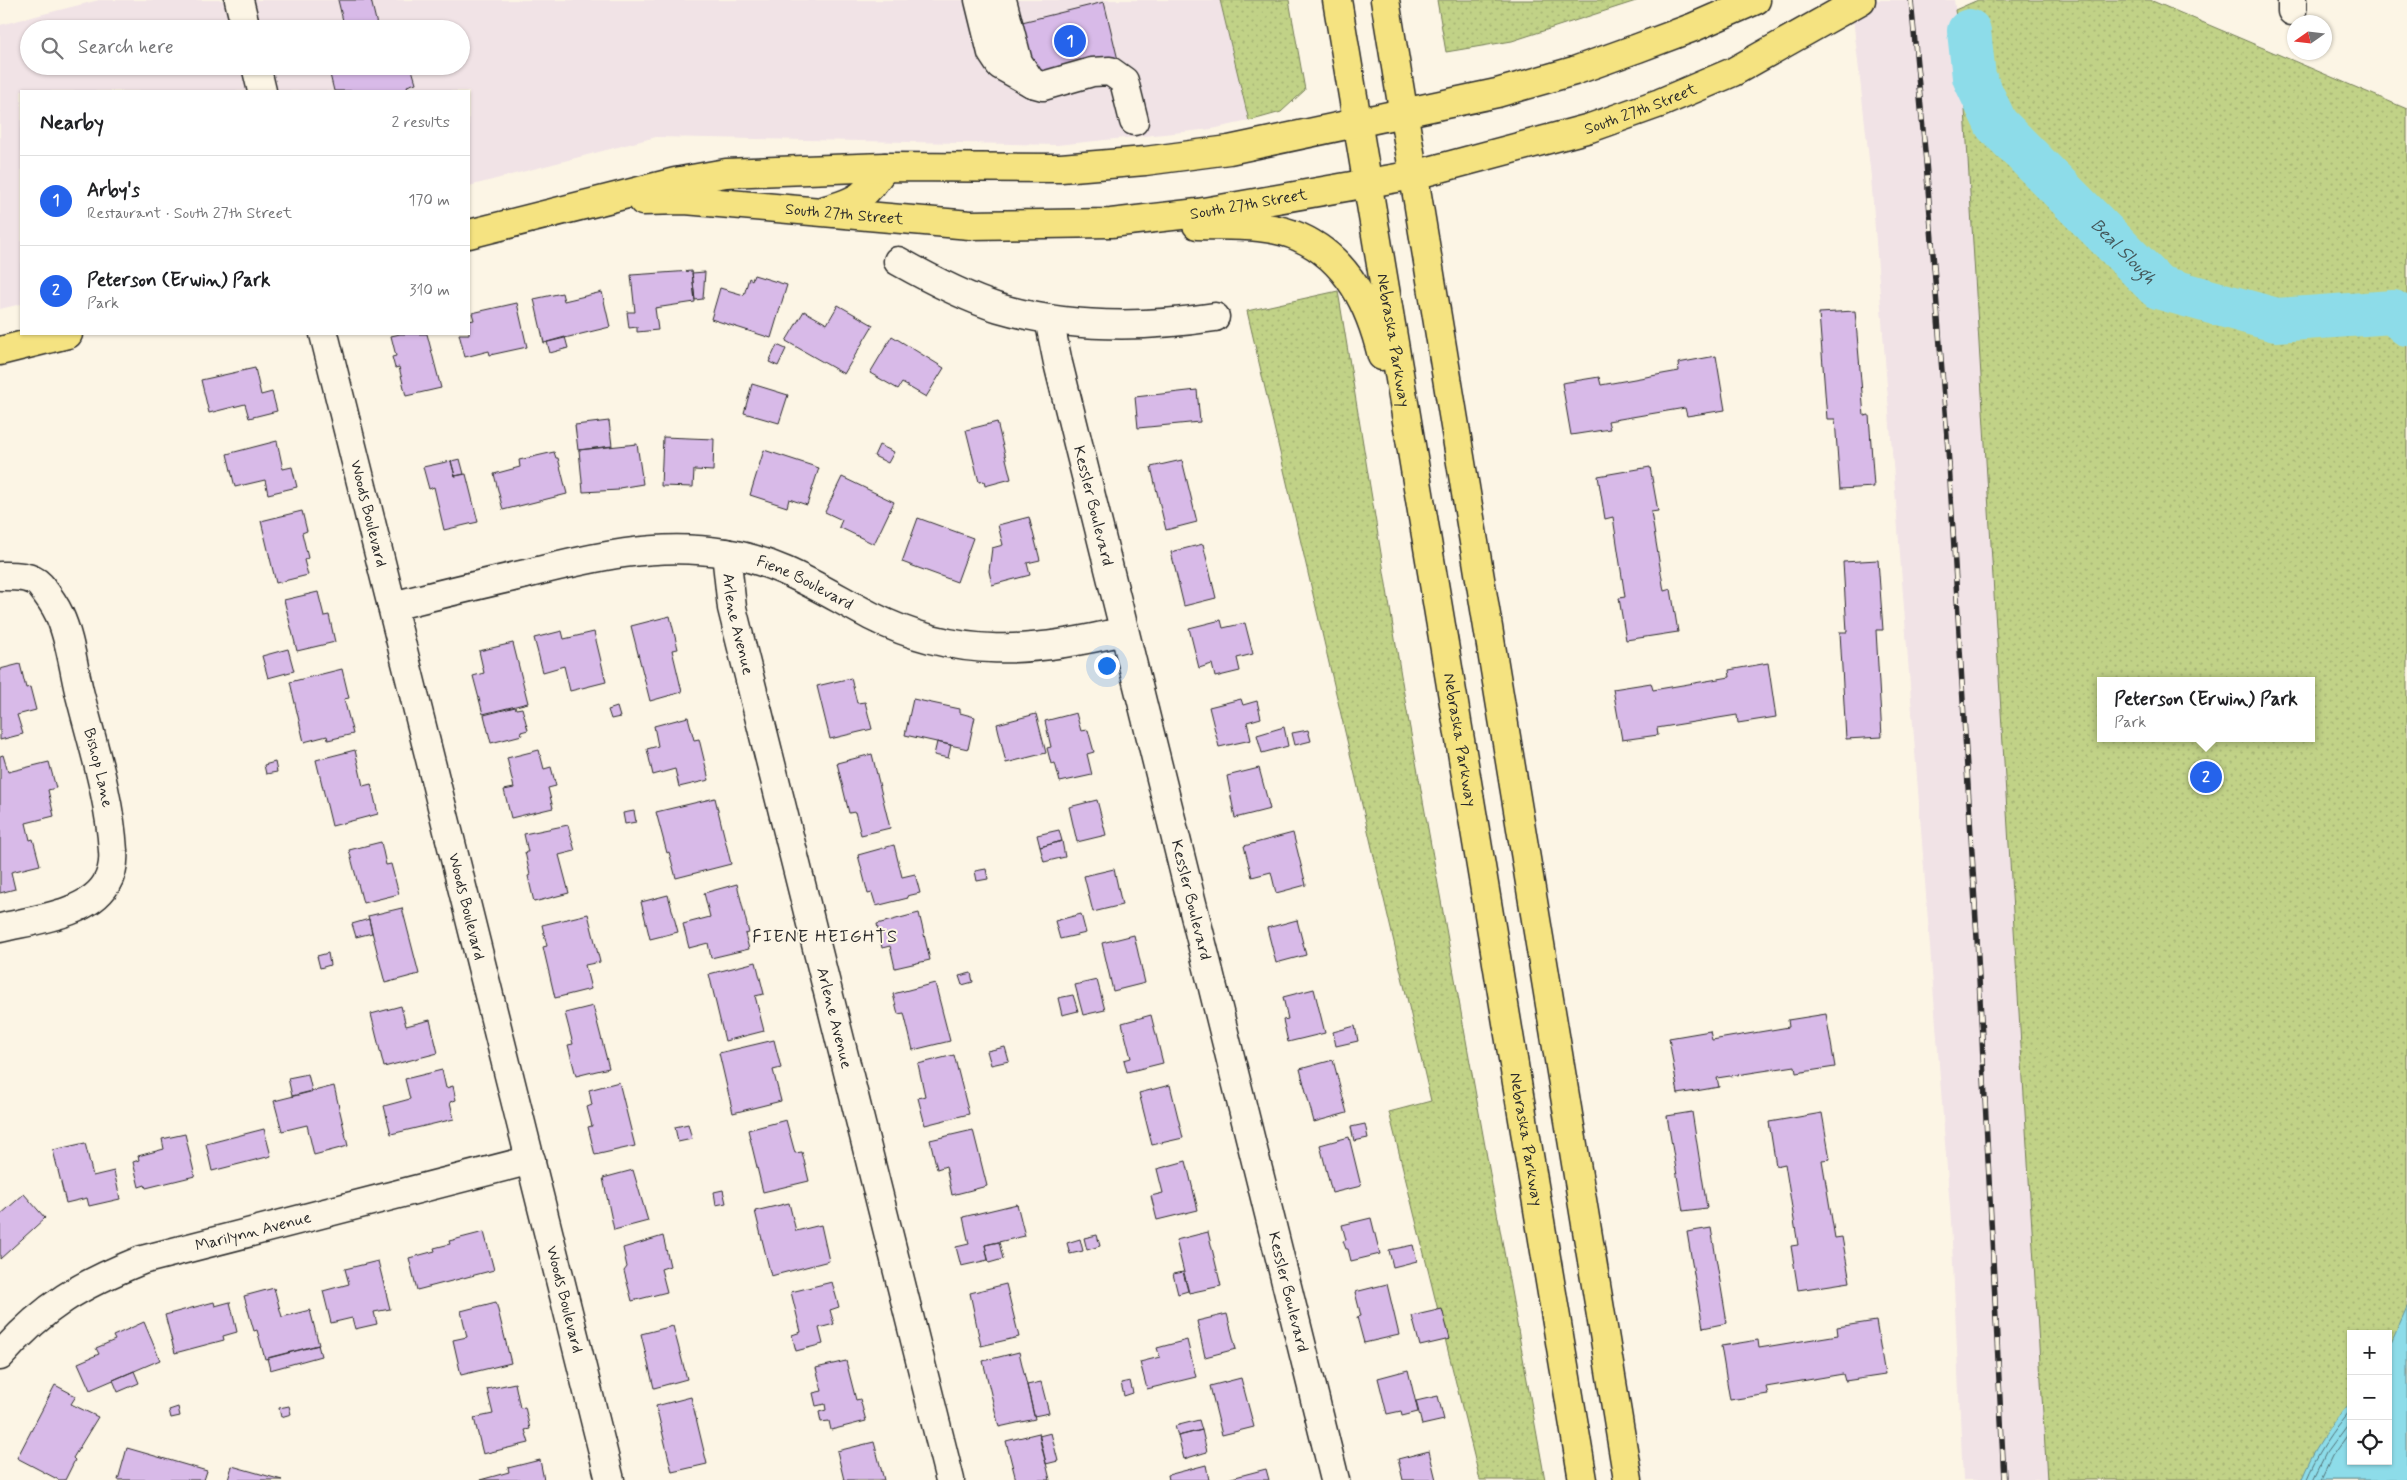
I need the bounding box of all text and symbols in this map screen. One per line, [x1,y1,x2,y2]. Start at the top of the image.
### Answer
north arrow [2287,15,2332,60]
search box [20,20,470,75]
pin: 1 [1054,22,1086,60]
icon: search [38,34,66,62]
text: Search here [78,35,174,60]
street label: South 27th Street [1582,78,1700,140]
text: Nearby [40,109,104,137]
text: 2 results [392,112,450,133]
text: Arby's [87,178,140,203]
street label: South 27th Street [1189,183,1309,224]
text: 1 [52,190,60,211]
text: 170 m [408,190,450,211]
street label: South 27th Street [784,198,905,230]
text: Restaurant · South 27th Street [87,203,292,224]
water label: Beal Slough [2085,213,2161,290]
text: Peterson (Erwin) Park [87,268,270,293]
street label: Nebraska Parkway [1372,272,1415,409]
text: 2 [52,280,60,301]
text: 310 m [409,280,450,301]
text: Park [87,293,119,314]
street label: Kessler Boulevard [1068,443,1118,568]
street label: Woods Boulevard [345,458,392,569]
street label: Fiene Boulevard [754,550,857,615]
street label: Arlene Avenue [718,572,759,677]
your location [1094,653,1120,679]
street label: Nebraska Parkway [1439,671,1481,808]
popup [2097,677,2315,742]
text: Peterson (Erwin) Park [2114,687,2298,712]
text: Park [2114,712,2146,733]
street label: Bishop Lane [79,726,118,810]
pin: 2 [2190,758,2222,796]
street label: Kessler Boulevard [1166,838,1216,962]
street label: Woods Boulevard [443,851,490,962]
district label: FIENE HEIGHTS [752,925,898,949]
street label: Arlene Avenue [812,965,857,1071]
street label: Nebraska Parkway [1505,1071,1548,1208]
street label: Marilynn Avenue [193,1206,313,1256]
street label: Kessler Boulevard [1263,1230,1313,1354]
street label: Woods Boulevard [541,1244,588,1355]
map controls [2347,1330,2392,1465]
button: + [2347,1330,2392,1375]
button: − [2347,1375,2392,1420]
button: locate [2347,1420,2392,1465]

